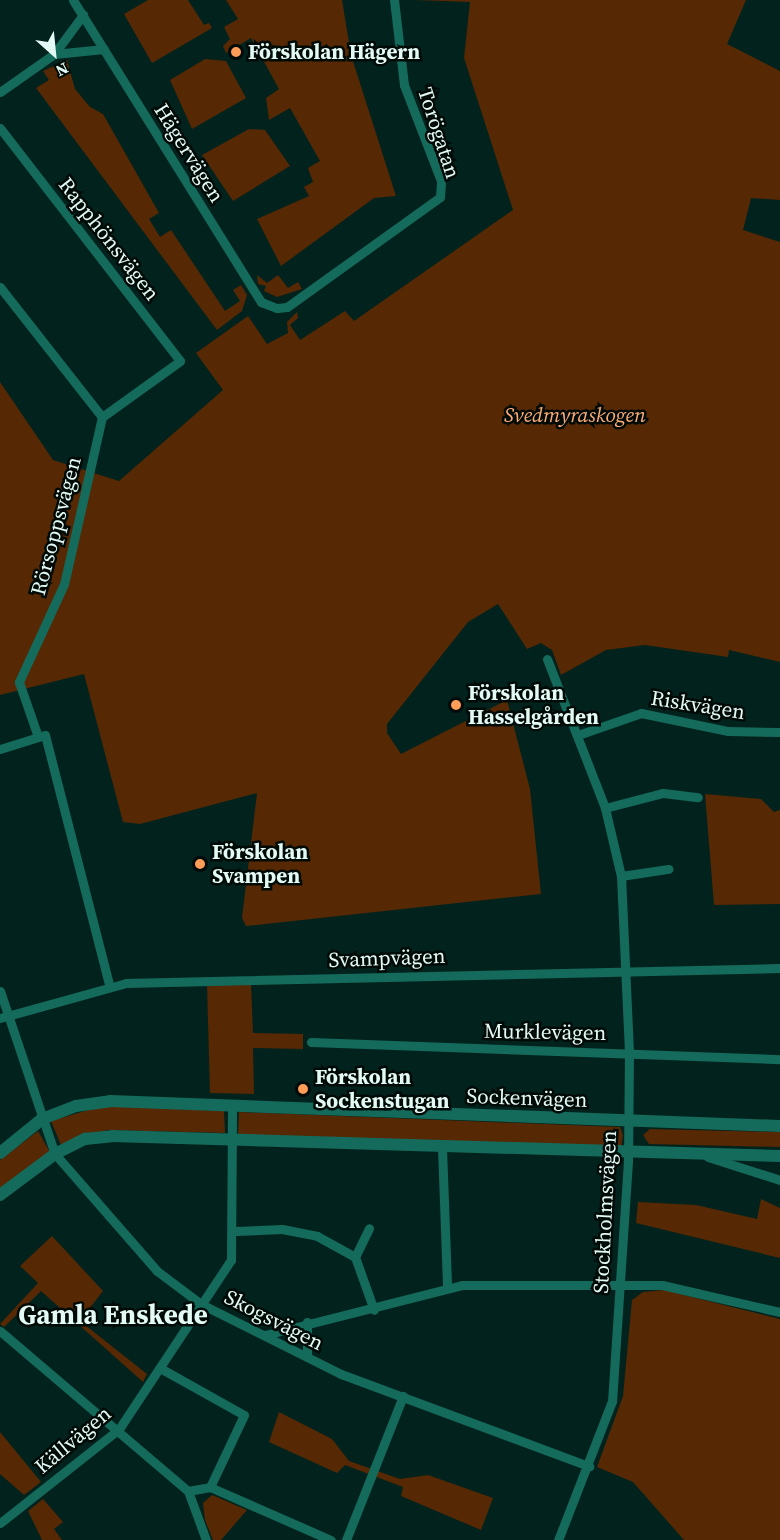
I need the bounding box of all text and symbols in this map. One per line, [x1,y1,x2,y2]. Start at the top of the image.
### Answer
north arrow [24,24,84,84]
place label: Förskolan Hägern [248,39,420,65]
marker: Förskolan Hägern [229,45,243,59]
text: N [52,58,72,82]
street label: Torögatan [412,84,466,182]
street label: Hägervägen [149,99,229,207]
street label: Rapphönsvägen [53,173,165,305]
park label: Svedmyraskogen [504,402,646,428]
street label: Rörsoppsvägen [25,454,87,598]
place label: Förskolan Hasselgården [468,680,599,730]
street label: Riskvägen [649,685,747,725]
marker: Förskolan Hasselgården [449,698,463,712]
place label: Förskolan Svampen [212,839,308,889]
marker: Förskolan Svampen [193,857,207,871]
street label: Svampvägen [328,943,446,973]
street label: Murklevägen [484,1018,606,1046]
place label: Förskolan Sockenstugan [315,1064,450,1114]
marker: Förskolan Sockenstugan [296,1082,310,1096]
street label: Sockenvägen [466,1083,588,1113]
street label: Stockholmsvägen [588,1130,622,1294]
street label: Skogsvägen [220,1284,328,1356]
district label: Gamla Enskede [18,1299,208,1331]
street label: Källvägen [30,1401,116,1479]

